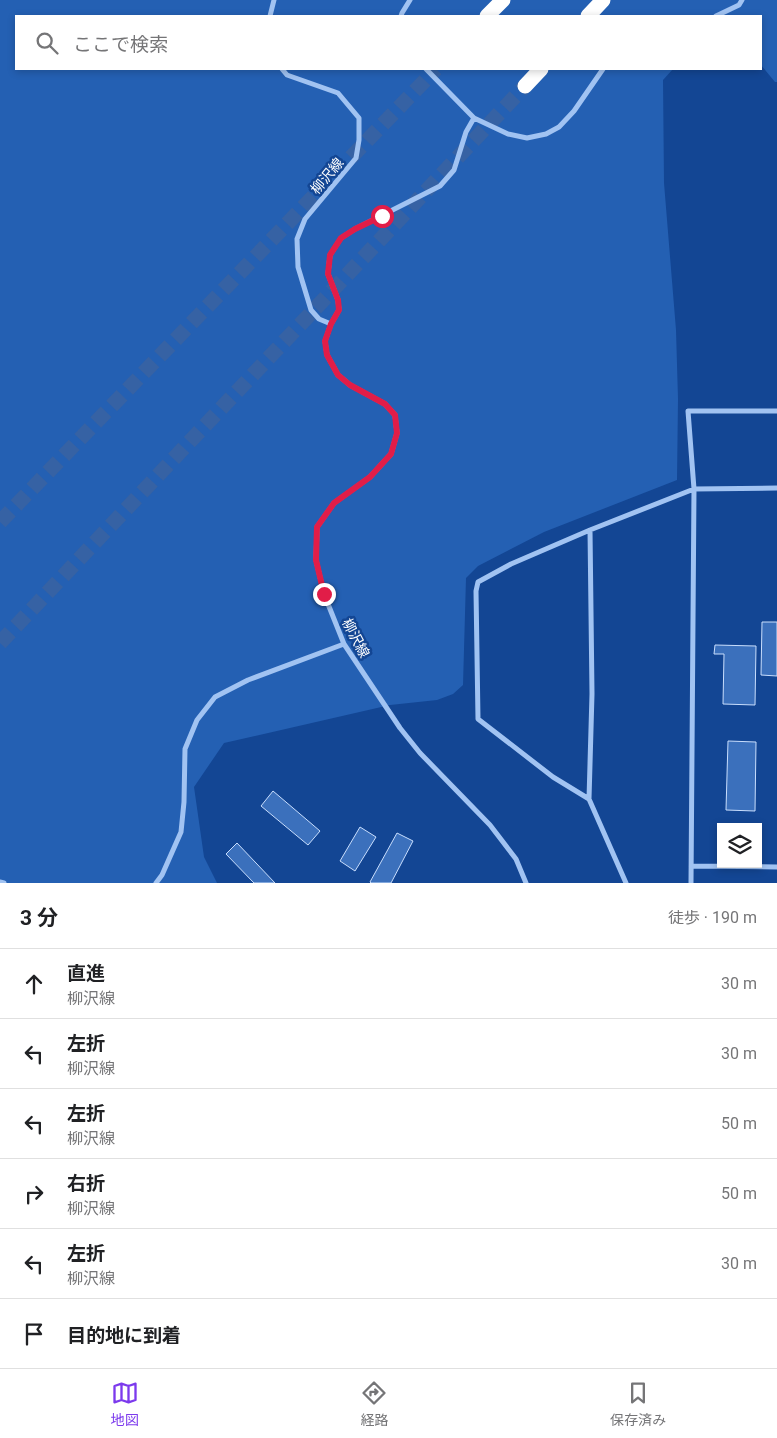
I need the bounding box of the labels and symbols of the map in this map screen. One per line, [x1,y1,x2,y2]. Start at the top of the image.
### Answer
street label: 柳沢線 [307,155,347,197]
route start [371,205,394,228]
route end [313,583,336,606]
street label: 柳沢線 [339,616,373,660]

